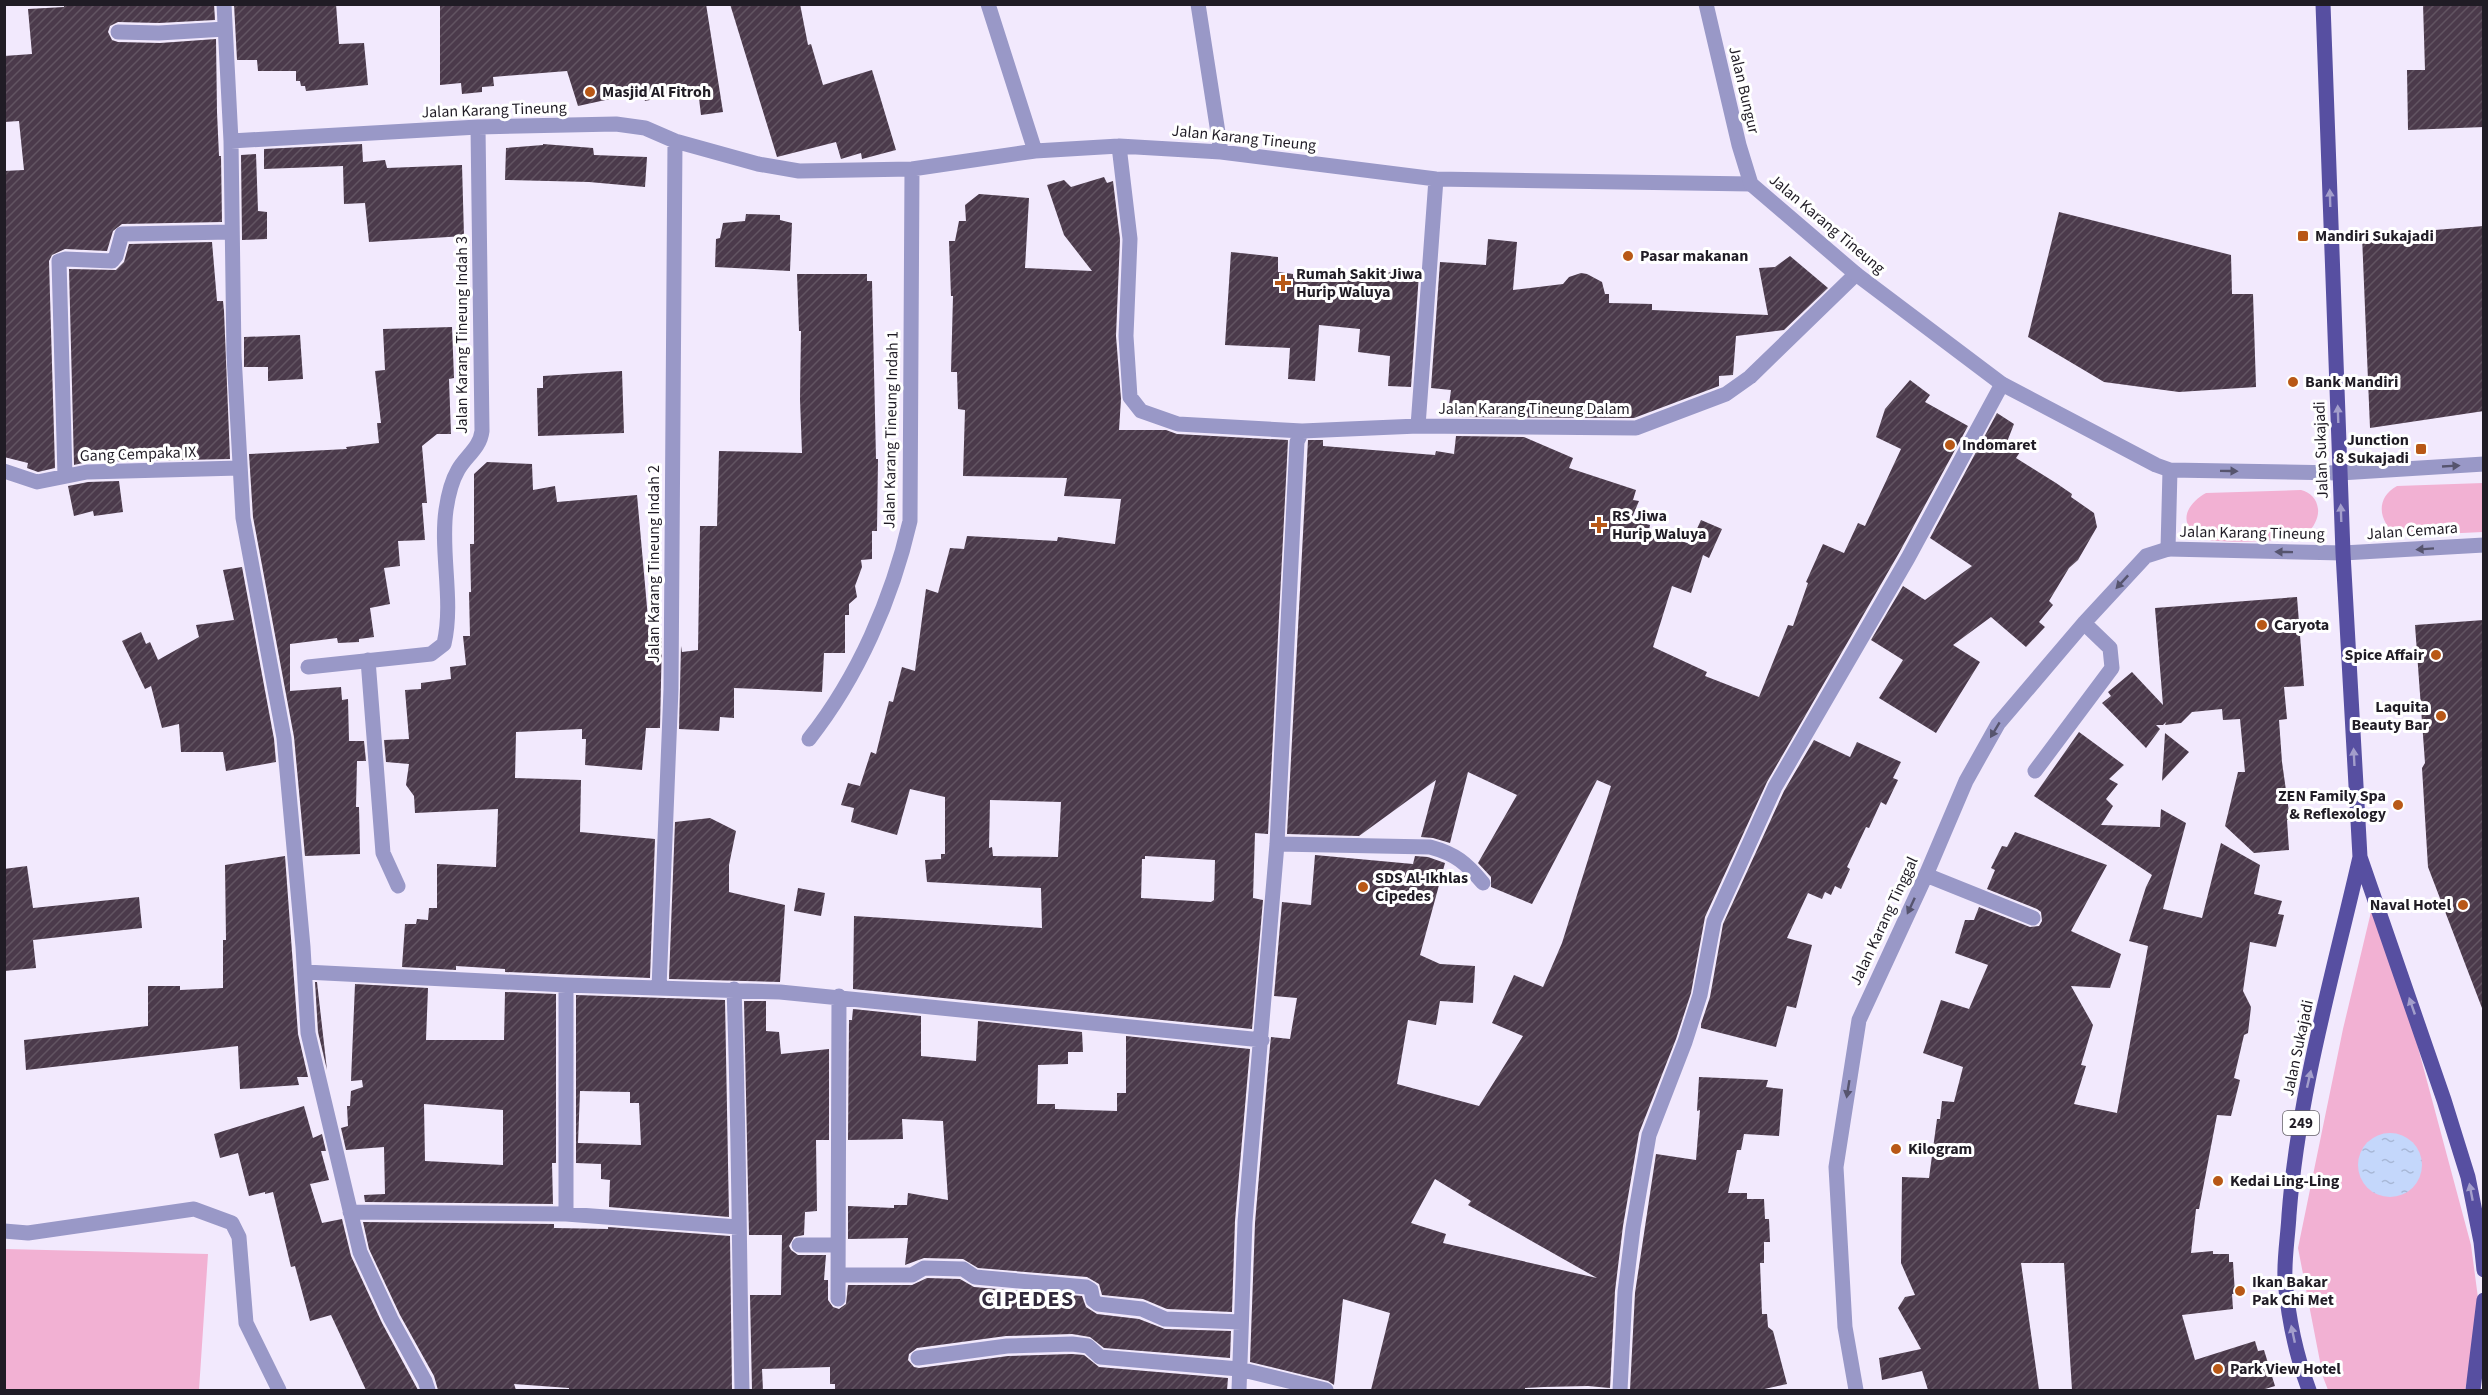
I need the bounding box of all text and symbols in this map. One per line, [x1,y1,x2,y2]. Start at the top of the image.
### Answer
street label: Jalan Bungur [1723,44,1765,136]
place label: Masjid Al Fitroh [602,81,711,103]
marker: Masjid Al Fitroh [583,85,597,99]
street label: Jalan Karang Tineung [421,96,567,124]
street label: Jalan Karang Tineung [1171,119,1317,157]
street label: Jalan Karang Tineung [1764,169,1890,279]
one-way arrow [2325,189,2335,208]
place label: Mandiri Sukajadi [2315,225,2434,247]
marker: Mandiri Sukajadi [2296,229,2310,243]
street label: Jalan Karang Tineung Indah 3 [451,236,473,434]
place label: Pasar makanan [1640,245,1748,267]
marker: Pasar makanan [1621,249,1635,263]
place label: Rumah Sakit Jiwa Hurip Waluya [1296,263,1422,303]
marker: Rumah Sakit Jiwa Hurip Waluya [1274,274,1292,292]
street label: Jalan Karang Tineung Indah 1 [878,331,904,529]
place label: Bank Mandiri [2305,371,2398,393]
marker: Bank Mandiri [2286,375,2300,389]
street label: Jalan Karang Tineung Dalam [1438,398,1630,420]
street label: Jalan Sukajadi [2308,401,2334,499]
one-way arrow [2333,405,2342,424]
place label: Junction 8 Sukajadi [2336,429,2409,469]
place label: Indomaret [1962,434,2037,456]
marker: Indomaret [1943,438,1957,452]
street label: Gang Cempaka IX [79,441,197,467]
marker: Junction 8 Sukajadi [2414,442,2428,456]
one-way arrow [2442,462,2461,471]
street label: Jalan Karang Tineung Indah 2 [643,465,665,663]
one-way arrow [2219,466,2238,476]
one-way arrow [2337,503,2346,522]
place label: RS Jiwa Hurip Waluya [1612,505,1706,545]
marker: RS Jiwa Hurip Waluya [1590,516,1608,534]
street label: Jalan Cemara [2366,517,2458,545]
street label: Jalan Karang Tineung [2179,521,2325,545]
one-way arrow [2416,544,2435,553]
one-way arrow [2275,547,2294,557]
one-way arrow [2115,575,2129,590]
place label: Caryota [2274,614,2329,636]
marker: Caryota [2255,618,2269,632]
place label: Spice Affair [2345,644,2425,666]
marker: Spice Affair [2429,648,2443,662]
place label: Laquita Beauty Bar [2352,696,2430,736]
marker: Laquita Beauty Bar [2434,709,2448,723]
one-way arrow [1990,722,2001,738]
one-way arrow [2350,747,2359,766]
place label: ZEN Family Spa & Reflexology [2278,785,2387,825]
marker: ZEN Family Spa & Reflexology [2391,798,2405,812]
street label: Jalan Karang Tinggal [1845,853,1923,989]
place label: SDS Al-Ikhlas Cipedes [1375,867,1468,907]
marker: SDS Al-Ikhlas Cipedes [1356,880,1370,894]
place label: Naval Hotel [2370,894,2451,916]
one-way arrow [1906,897,1916,915]
marker: Naval Hotel [2456,898,2470,912]
one-way arrow [2406,997,2416,1015]
street label: Jalan Sukajadi [2277,998,2319,1098]
one-way arrow [2305,1069,2315,1088]
one-way arrow [1843,1079,1852,1098]
road number: 249 [2283,1111,2319,1135]
place label: Kilogram [1908,1138,1972,1160]
marker: Kilogram [1889,1142,1903,1156]
place label: Kedai Ling-Ling [2230,1170,2340,1192]
marker: Kedai Ling-Ling [2211,1174,2225,1188]
one-way arrow [2466,1182,2475,1201]
place label: Ikan Bakar Pak Chi Met [2252,1271,2334,1311]
district label: CIPEDES [981,1283,1075,1315]
marker: Ikan Bakar Pak Chi Met [2233,1284,2247,1298]
one-way arrow [2288,1325,2297,1344]
place label: Park View Hotel [2230,1358,2341,1380]
marker: Park View Hotel [2211,1362,2225,1376]

